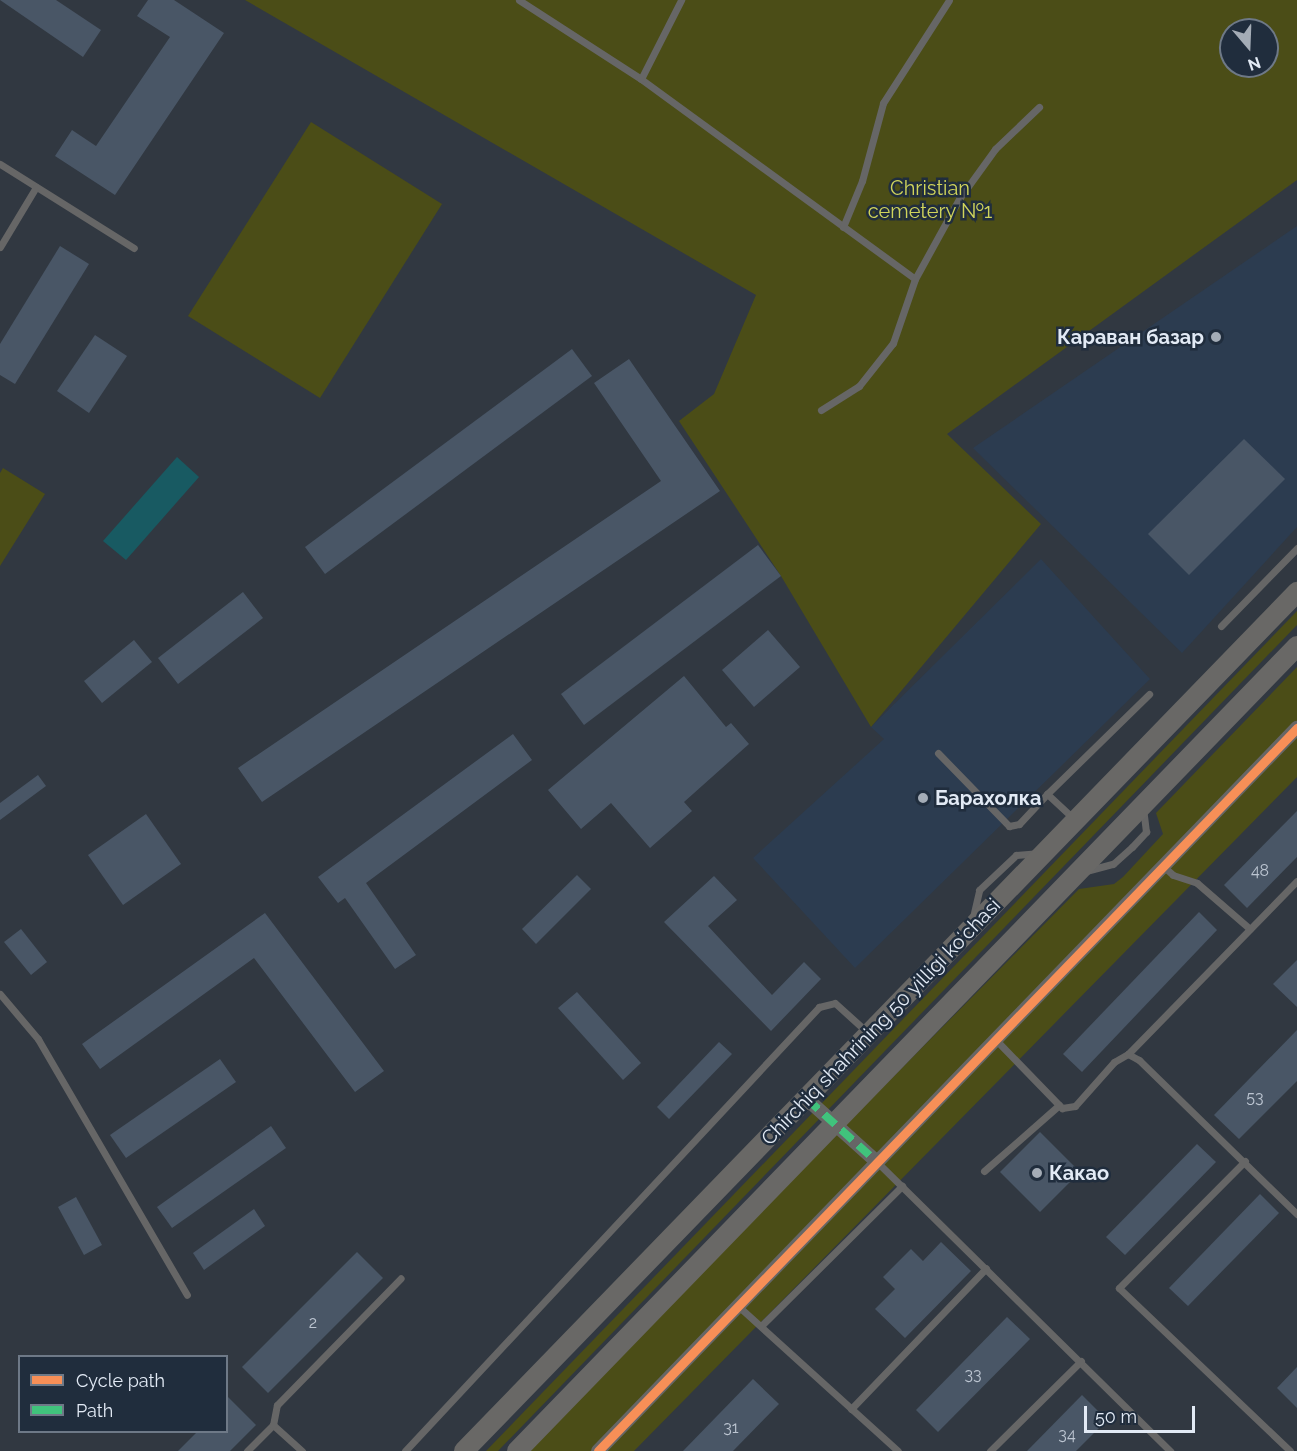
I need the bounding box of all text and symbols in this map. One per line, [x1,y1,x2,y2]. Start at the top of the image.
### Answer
north arrow [1219,18,1279,78]
text: N [1246,53,1263,75]
park label: Christian cemetery №1 [867,177,993,224]
place label: Караван базар [1057,325,1204,349]
marker: Караван базар [1209,330,1223,344]
place label: Барахолка [935,786,1041,810]
marker: Барахолка [916,791,930,805]
house number: 48 [1251,861,1269,881]
street label: Chirchiq shahrining 50 yilligi koʻchasi [756,893,1006,1151]
house number: 53 [1246,1088,1264,1108]
place label: Какао [1049,1161,1109,1185]
marker: Какао [1030,1166,1044,1180]
house number: 2 [309,1313,317,1333]
legend [18,1355,228,1433]
house number: 33 [964,1365,982,1385]
text: Cycle path [76,1370,165,1391]
scale bar [1087,1394,1198,1432]
text: Path [76,1400,113,1421]
text: 50 m [1095,1406,1137,1427]
house number: 31 [723,1418,739,1438]
house number: 34 [1058,1425,1076,1445]

